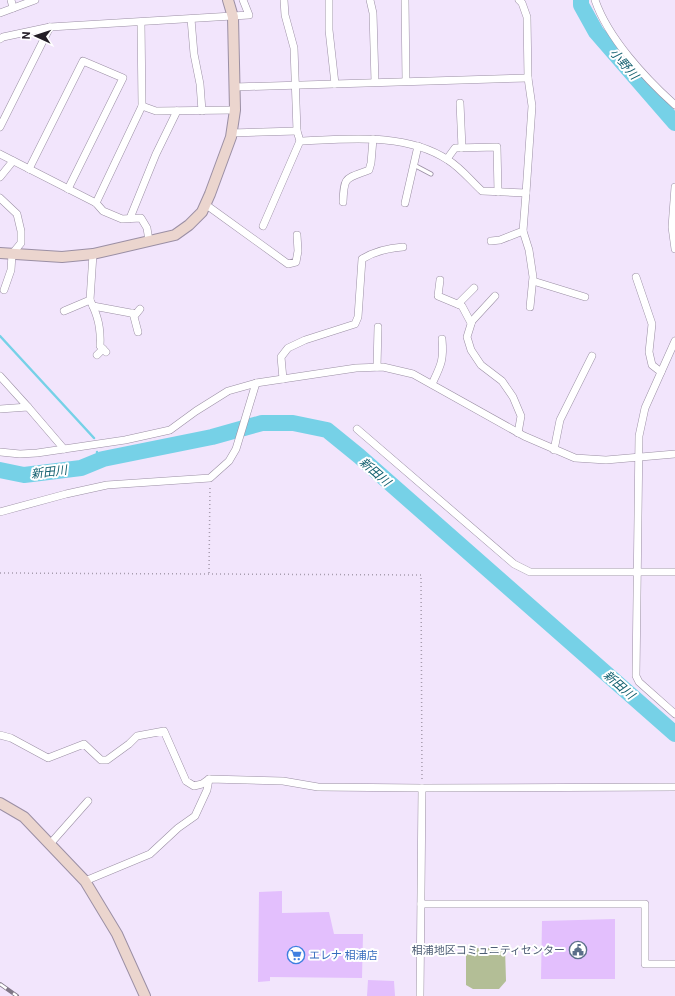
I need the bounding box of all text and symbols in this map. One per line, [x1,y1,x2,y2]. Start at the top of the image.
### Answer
north arrow [16,16,56,56]
text: N [20,31,33,40]
water label: 小野川 [607,46,642,84]
water label: 新田川 [357,455,395,490]
water label: 新田川 [30,463,70,481]
water label: 新田川 [601,668,639,703]
public building icon: 相浦地区コミュニティセンター [568,940,588,960]
place label: 相浦地区コミュニティセンター [412,944,565,957]
supermarket icon: エレナ 相浦店 [286,945,306,965]
place label: エレナ 相浦店 [309,949,378,962]

